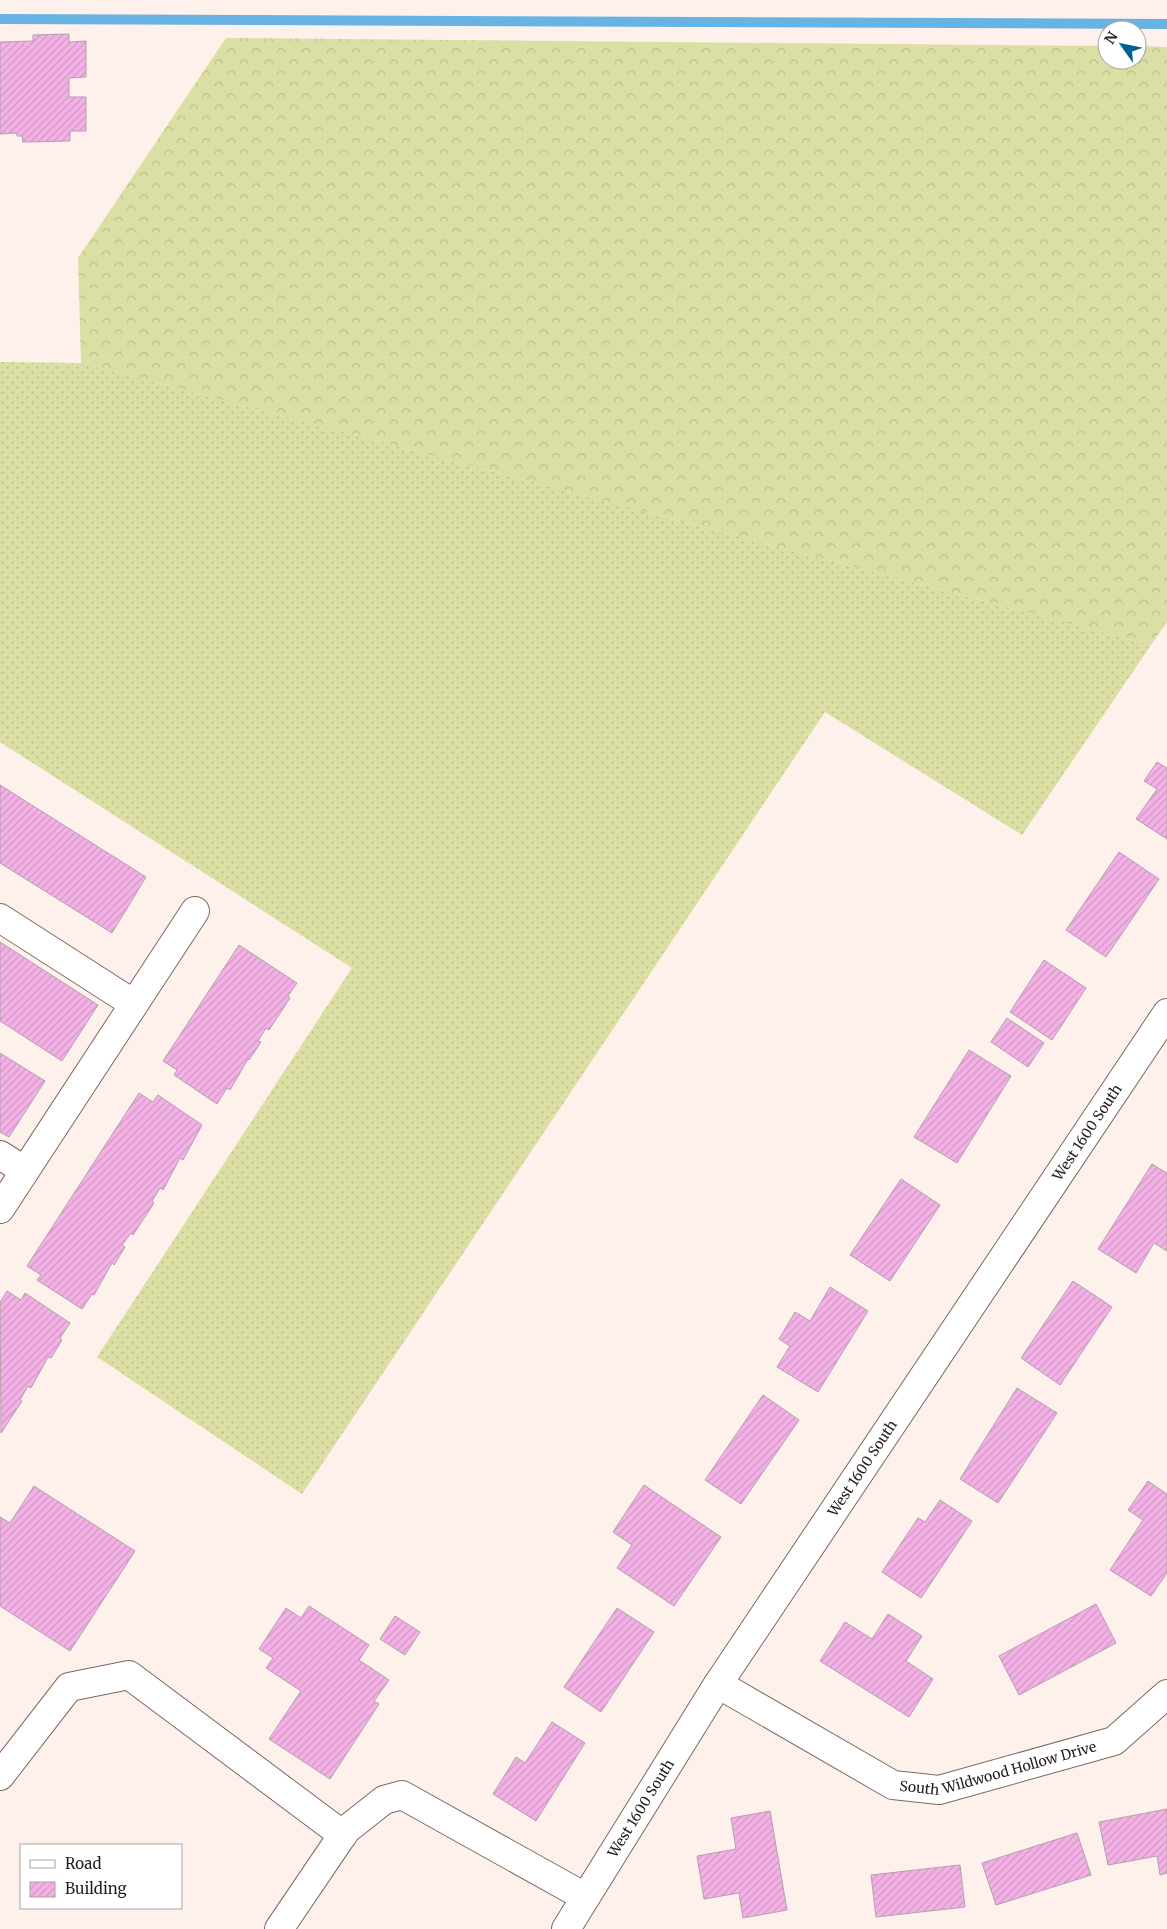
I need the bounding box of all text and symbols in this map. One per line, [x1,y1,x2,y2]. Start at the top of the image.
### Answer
north arrow [1097,20,1147,70]
text: N [1101,28,1122,47]
street label: West 1600 South [1048,1081,1126,1185]
street label: West 1600 South [823,1417,901,1521]
street label: South Wildwood Hollow Drive [899,1737,1098,1799]
street label: West 1600 South [603,1756,678,1862]
legend [20,1844,182,1909]
text: Road [65,1854,101,1873]
text: Building [65,1879,127,1898]

